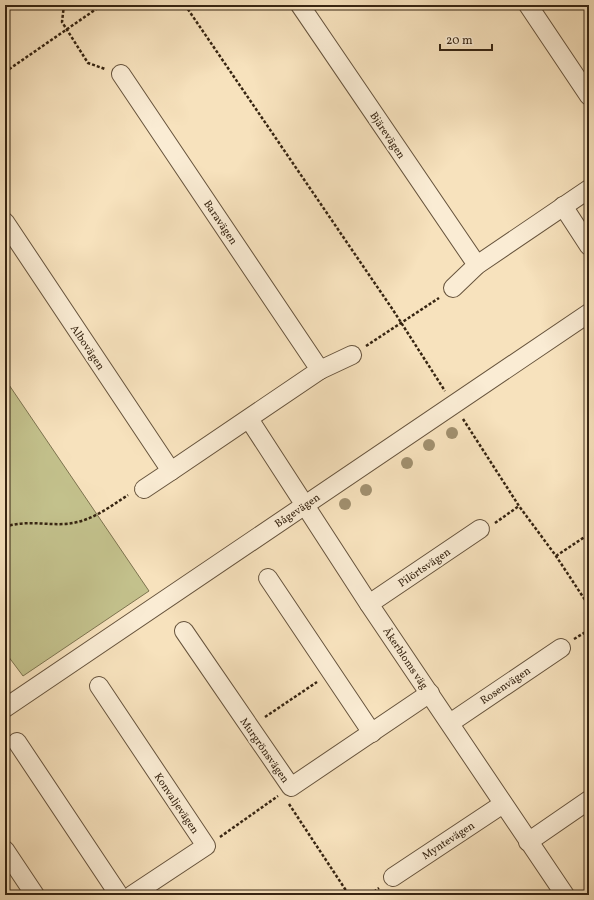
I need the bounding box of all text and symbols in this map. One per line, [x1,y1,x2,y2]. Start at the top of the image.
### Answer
scale bar [440,26,492,52]
text: 20 m [446,33,473,49]
street label: Bjärevägen [365,109,408,163]
street label: Baravägen [199,198,240,248]
street label: Albovägen [66,322,108,374]
street label: Bågevägen [272,490,324,532]
street label: Pilörtsvägen [396,545,454,591]
street label: Åkerbloms väg [378,625,431,693]
street label: Rosenvägen [478,664,534,709]
street label: Murgrönsvägen [236,715,292,787]
street label: Konvaljevägen [150,770,202,838]
street label: Myntevägen [420,818,478,864]

